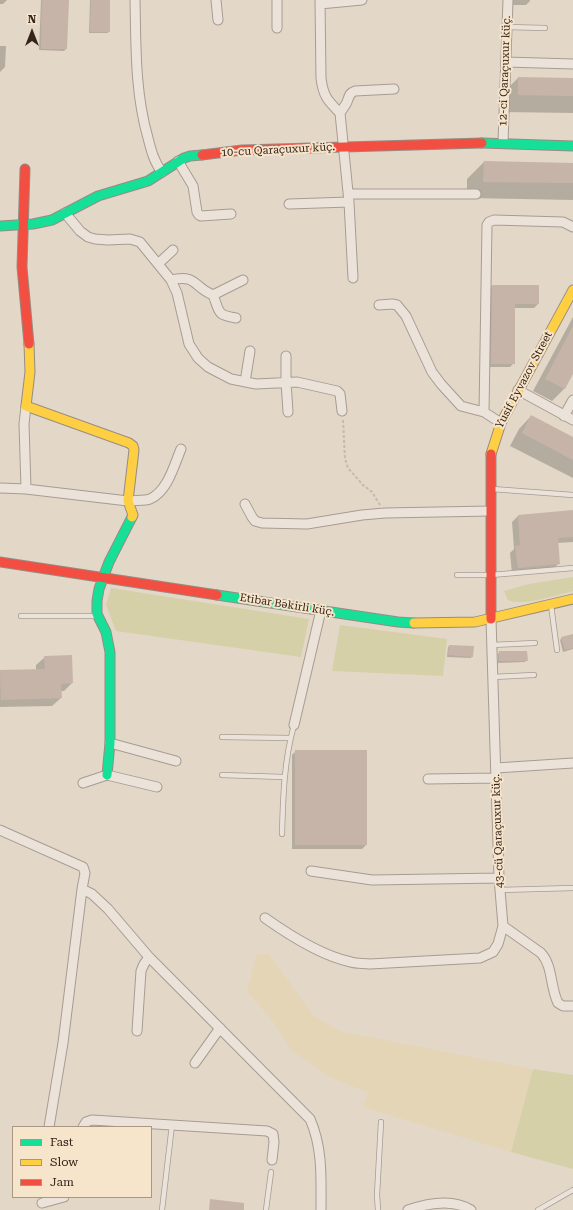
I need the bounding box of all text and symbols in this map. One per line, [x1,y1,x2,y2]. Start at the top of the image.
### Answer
north arrow [12,12,52,52]
text: N [28,13,36,26]
street label: 12-ci Qaraçuxur küç. [496,15,514,127]
street label: 10-cu Qaraçuxur küç. [221,140,335,160]
street label: Yusif Eyvazov Street [493,329,555,431]
street label: Etibar Bəkirli küç. [239,591,335,619]
street label: 43-cü Qaraçuxur küç. [489,774,507,888]
legend [12,1126,152,1198]
text: Fast [50,1135,73,1149]
text: Slow [50,1155,78,1169]
text: Jam [50,1175,74,1189]

